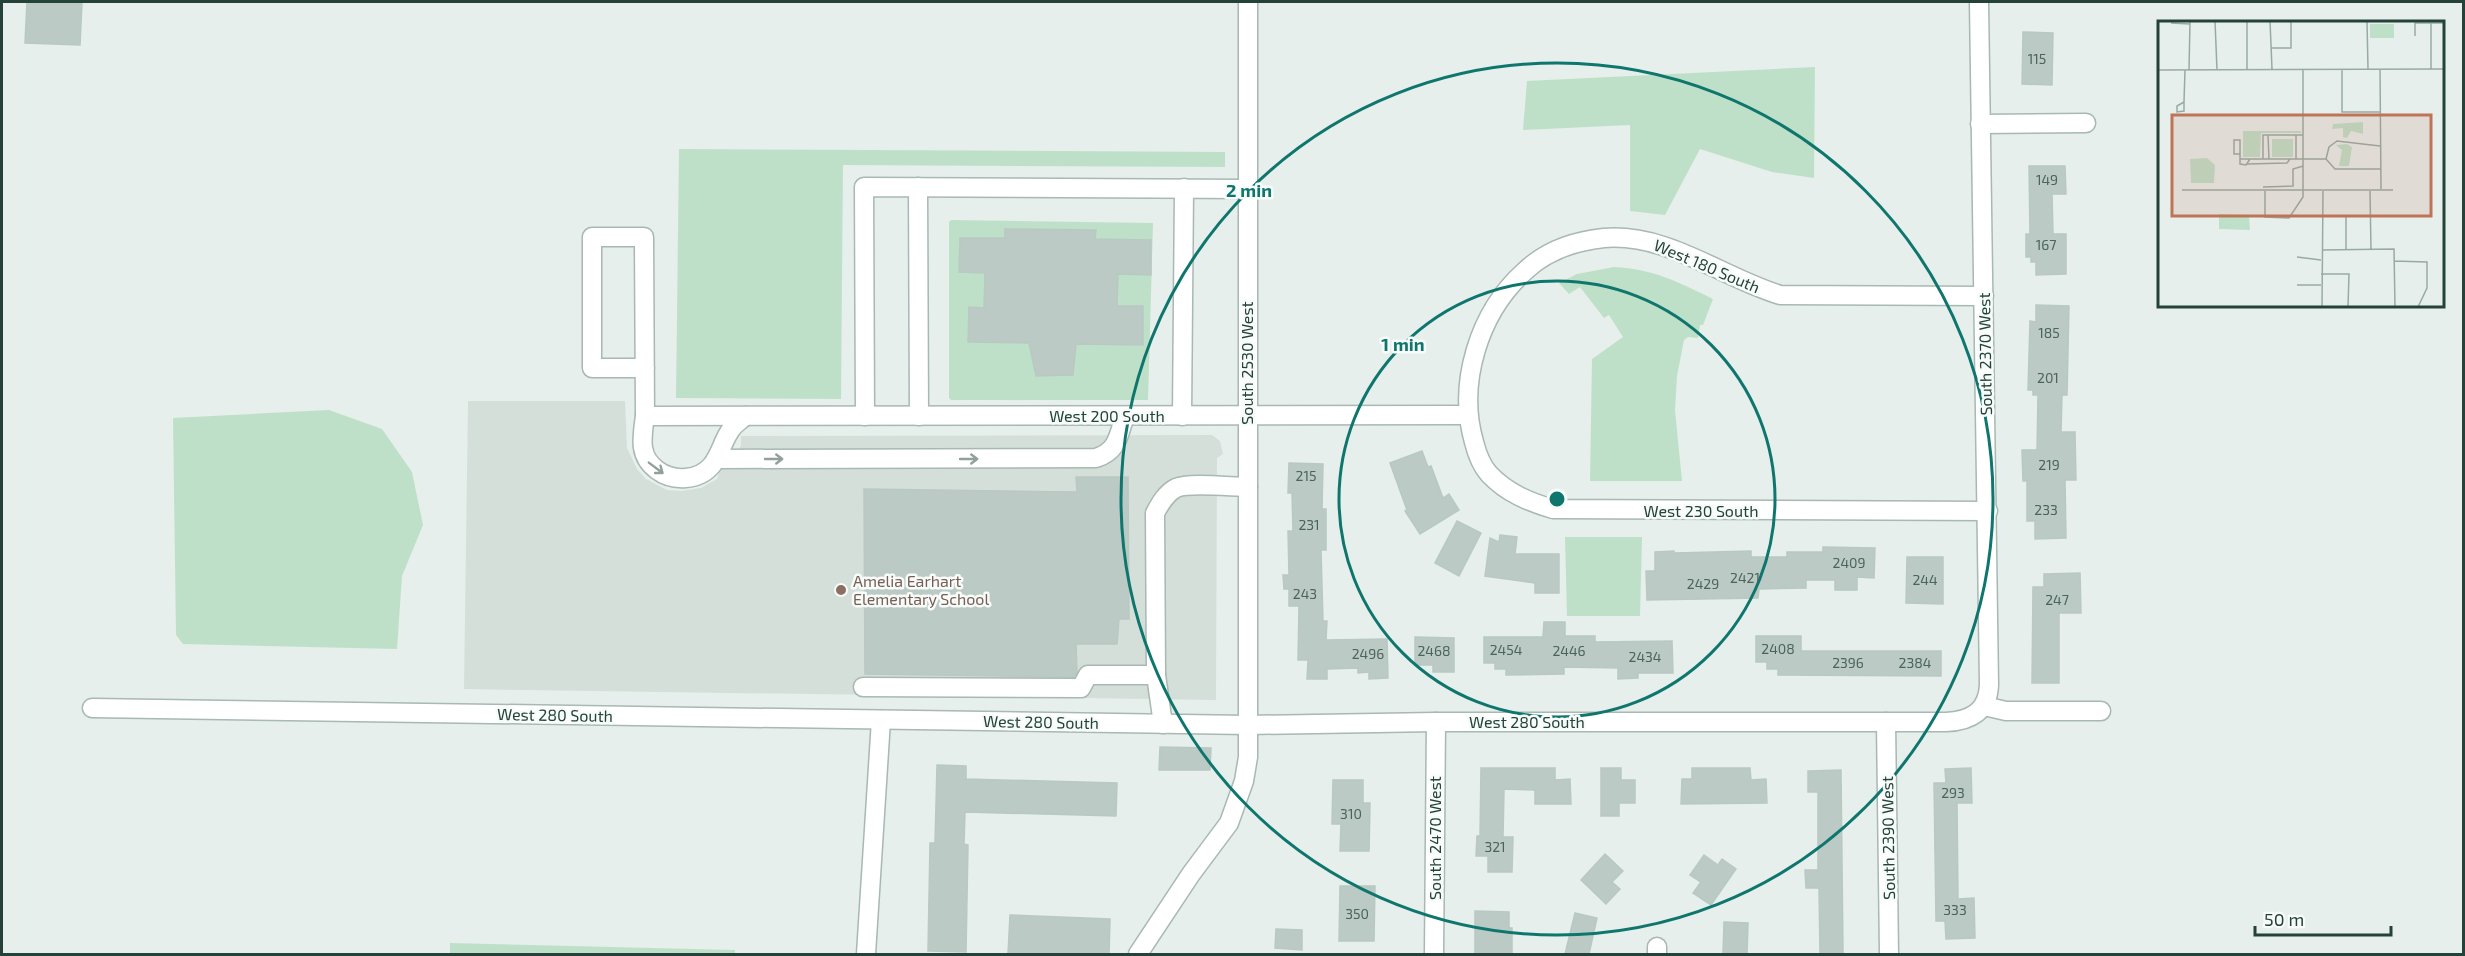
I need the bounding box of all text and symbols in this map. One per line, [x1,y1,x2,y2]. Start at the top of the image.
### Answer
inset map [2158,21,2444,308]
house number: 115 [2028,50,2046,67]
house number: 149 [2036,171,2058,188]
text: 2 min [1226,179,1272,201]
street label: West 180 South [1651,235,1763,296]
house number: 167 [2036,236,2056,253]
street label: South 2370 West [1974,292,1995,416]
street label: South 2530 West [1237,301,1256,425]
house number: 185 [2038,324,2060,341]
text: 1 min [1381,333,1425,355]
house number: 201 [2037,369,2059,386]
street label: West 200 South [1049,406,1165,425]
one-way arrow [764,453,784,465]
one-way arrow [959,453,979,464]
house number: 219 [2038,456,2060,473]
one-way arrow [648,462,664,474]
house number: 215 [1296,467,1316,484]
centre of rings [1547,489,1567,509]
street label: West 230 South [1644,501,1758,520]
house number: 233 [2034,501,2058,518]
house number: 231 [1298,516,1320,533]
house number: 2409 [1833,554,1865,571]
house number: 2421 [1730,569,1760,586]
place label: Amelia Earhart Elementary School [853,571,989,608]
house number: 244 [1912,571,1938,588]
house number: 2429 [1687,575,1719,592]
marker: Amelia Earhart Elementary School [834,583,848,597]
house number: 243 [1293,585,1317,602]
house number: 247 [2045,591,2069,608]
house number: 2408 [1761,640,1795,657]
house number: 2454 [1490,641,1522,658]
house number: 2468 [1418,642,1450,659]
house number: 2446 [1552,642,1586,659]
house number: 2496 [1352,645,1384,662]
house number: 2434 [1629,648,1661,665]
house number: 2396 [1832,654,1864,671]
house number: 2384 [1899,654,1931,671]
street label: West 280 South [497,704,613,725]
street label: West 280 South [983,711,1099,732]
street label: West 280 South [1469,712,1585,731]
street label: South 2470 West [1425,776,1444,900]
street label: South 2390 West [1877,776,1898,900]
house number: 293 [1941,784,1965,801]
house number: 310 [1340,805,1362,822]
house number: 321 [1484,838,1506,855]
scale bar [2255,899,2392,937]
house number: 333 [1943,901,1967,918]
house number: 350 [1345,905,1369,922]
text: 50 m [2264,908,2304,930]

